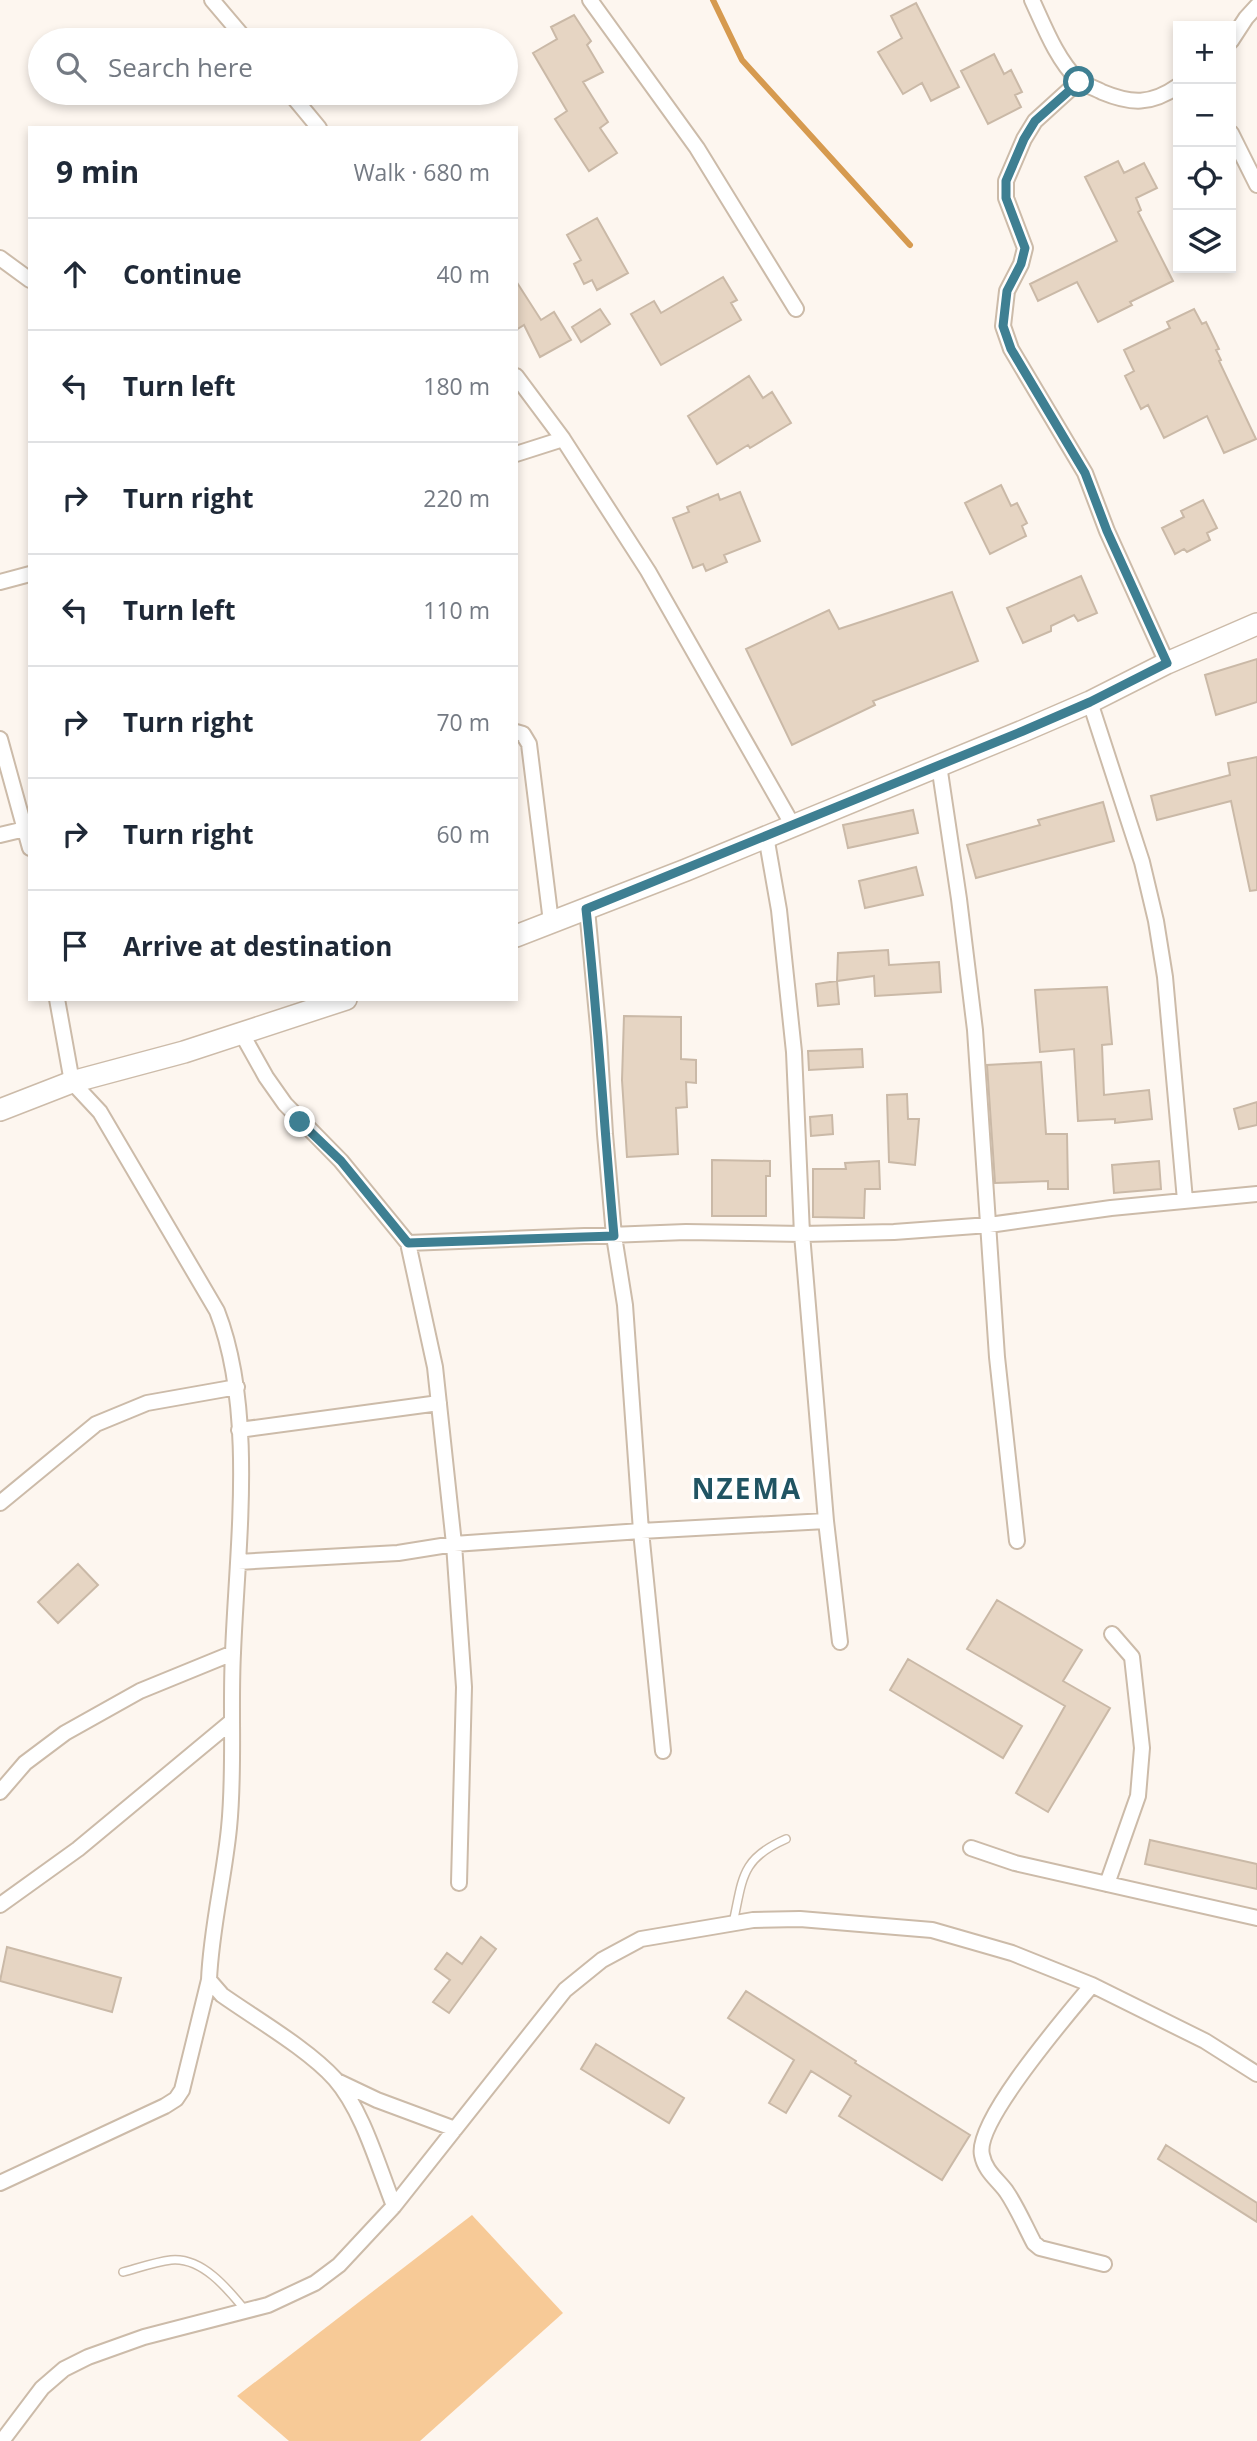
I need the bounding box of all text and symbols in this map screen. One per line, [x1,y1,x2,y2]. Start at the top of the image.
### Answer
map controls [1173,21,1236,273]
button: + [1173,21,1236,84]
search box [28,28,518,105]
icon: search [52,48,90,86]
text: Search here [108,49,253,85]
route start [1063,66,1094,97]
button: − [1173,84,1236,147]
button: locate [1173,147,1236,210]
text: 9 min [56,151,139,192]
text: Walk · 680 m [353,156,490,188]
button: layers [1173,210,1236,273]
icon: ahead [56,255,94,293]
text: Continue [123,256,242,292]
text: 40 m [436,258,490,290]
icon: left [56,367,94,405]
text: Turn left [123,368,235,404]
text: 180 m [423,370,490,402]
icon: right [56,479,94,517]
text: Turn right [123,480,254,516]
text: 220 m [423,482,490,514]
icon: left [56,591,94,629]
text: Turn left [123,592,235,628]
text: 110 m [423,594,490,626]
icon: right [56,703,94,741]
text: Turn right [123,704,254,740]
text: 70 m [436,706,490,738]
icon: right [56,815,94,853]
text: Turn right [123,816,254,852]
text: 60 m [436,818,490,850]
icon: arrive [56,927,94,965]
text: Arrive at destination [123,928,392,964]
route end [284,1106,315,1137]
district label: NZEMA [692,1469,802,1507]

